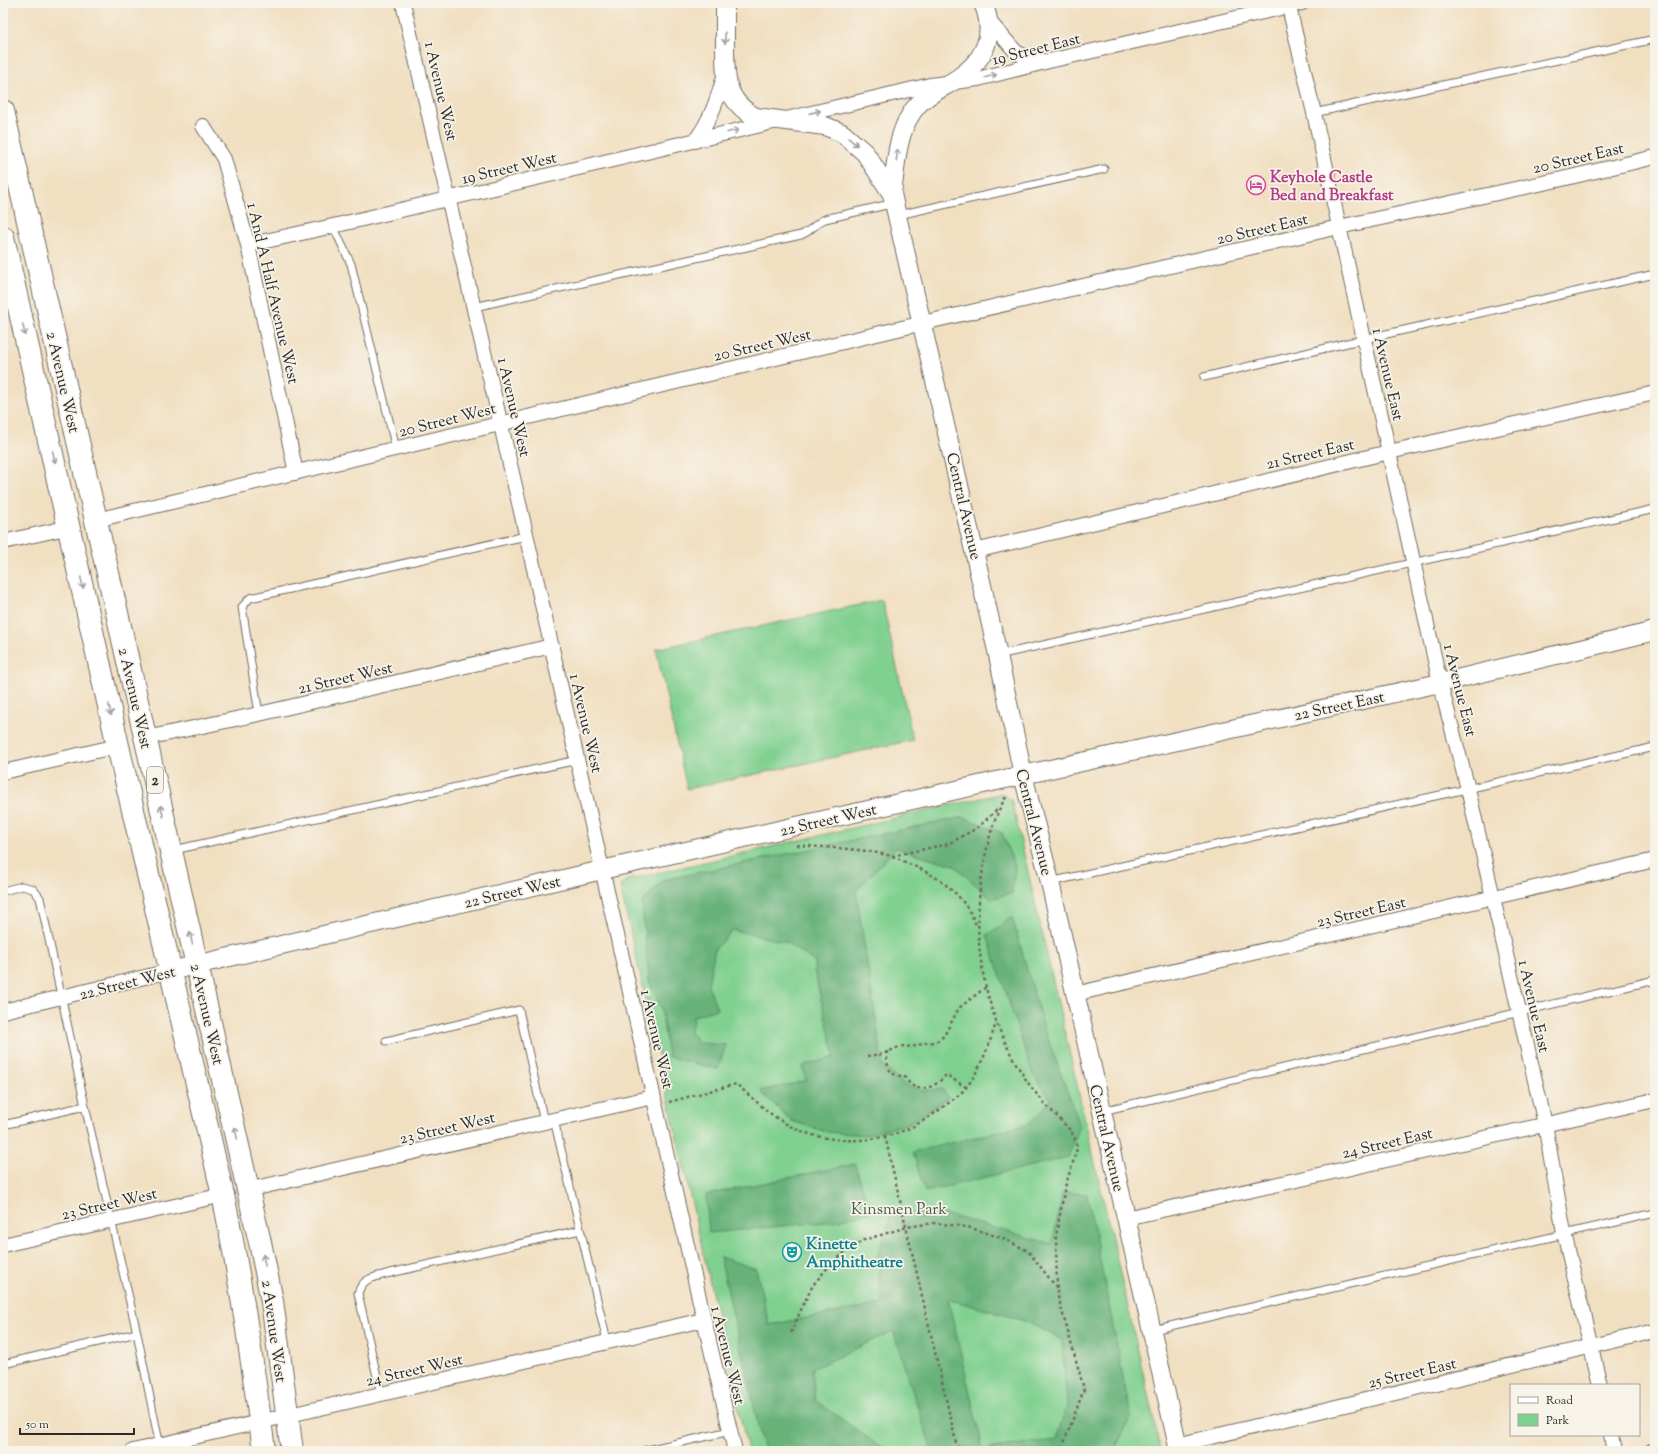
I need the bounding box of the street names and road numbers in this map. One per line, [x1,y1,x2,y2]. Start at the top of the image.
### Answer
street label: 19 Street East [990,28,1084,72]
street label: 1 Avenue West [417,40,462,144]
street label: 20 Street East [1531,138,1627,181]
street label: 19 Street West [460,147,560,192]
street label: 1 And A Half Avenue West [239,201,304,387]
street label: 20 Street East [1215,209,1311,252]
street label: 20 Street West [711,324,814,369]
street label: 1 Avenue East [1365,326,1409,424]
street label: 2 Avenue West [39,330,84,436]
street label: 1 Avenue West [490,356,535,460]
street label: 20 Street West [397,398,499,445]
street label: 21 Street East [1264,434,1357,477]
street label: Central Avenue [939,451,986,562]
street label: 1 Avenue East [1436,642,1481,740]
street label: 2 Avenue West [111,646,156,752]
street label: 21 Street West [296,657,396,701]
street label: 1 Avenue West [562,672,607,776]
street label: 22 Street East [1292,687,1387,728]
road number: 2 [147,767,163,793]
street label: Central Avenue [1008,767,1057,878]
street label: 22 Street West [778,799,880,844]
street label: 22 Street West [462,871,564,916]
street label: 23 Street East [1315,892,1409,935]
street label: 1 Avenue East [1511,958,1555,1056]
street label: 22 Street West [77,961,179,1008]
street label: 2 Avenue West [183,962,228,1068]
street label: 1 Avenue West [633,988,678,1092]
street label: Central Avenue [1082,1083,1129,1194]
street label: 23 Street West [397,1107,498,1152]
street label: 24 Street East [1340,1123,1436,1166]
street label: 23 Street West [59,1183,160,1228]
street label: 2 Avenue West [254,1279,291,1385]
street label: 1 Avenue West [703,1304,750,1408]
street label: 24 Street West [364,1349,466,1394]
street label: 25 Street East [1366,1353,1459,1396]

